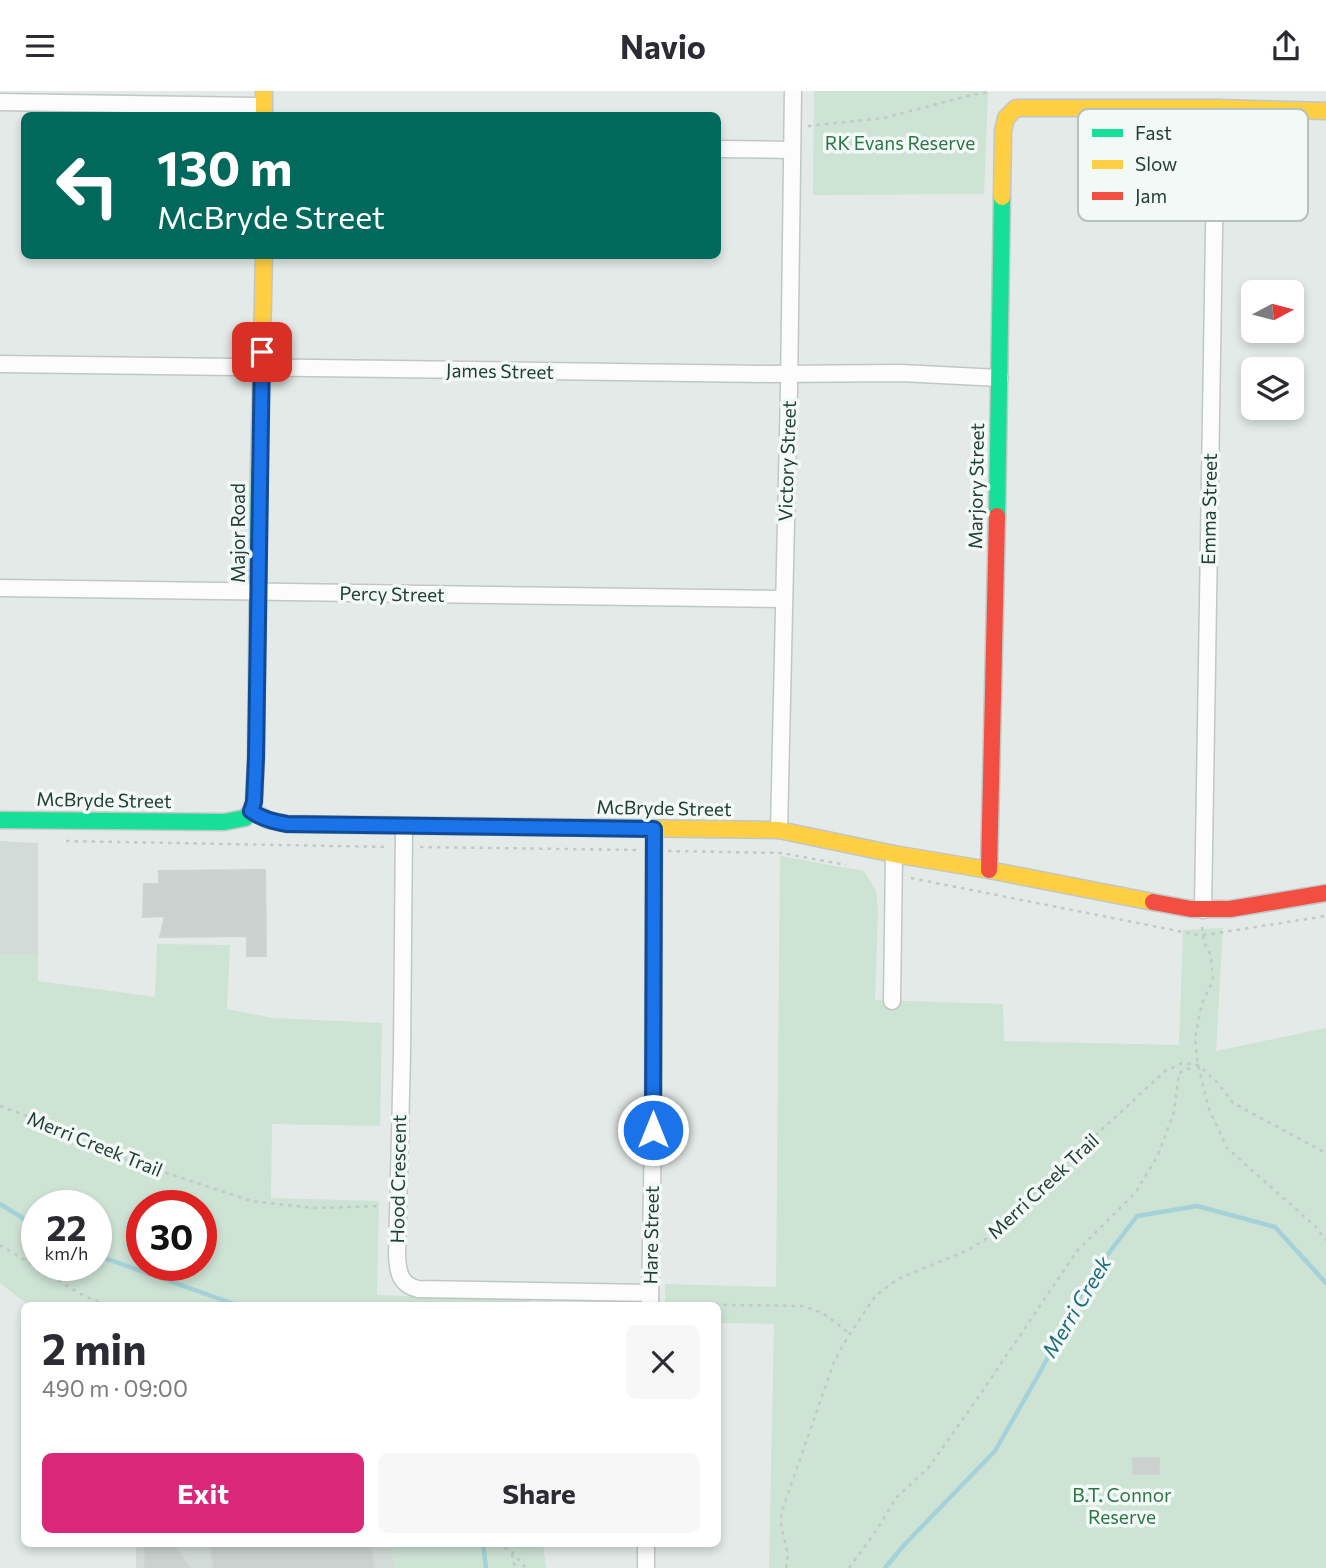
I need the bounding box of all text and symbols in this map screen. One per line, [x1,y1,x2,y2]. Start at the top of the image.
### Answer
text: Navio [620,26,706,66]
icon: menu [21,27,59,65]
icon: share [1267,27,1305,65]
legend [1078,109,1308,221]
text: Fast [1135,121,1172,144]
park label: RK Evans Reserve [825,131,975,154]
text: 130 m [157,136,292,196]
icon: left [42,140,133,231]
text: Slow [1135,152,1177,175]
text: Jam [1135,184,1167,207]
text: McBryde Street [157,196,385,236]
north arrow [1241,280,1304,343]
map controls [1241,280,1304,420]
pin [232,322,292,382]
icon: arrive [243,333,281,371]
button: layers [1241,357,1304,420]
street label: James Street [446,358,554,383]
street label: Victory Street [773,400,800,522]
street label: Marjory Street [963,422,988,549]
street label: Emma Street [1196,453,1221,565]
street label: Major Road [226,483,249,583]
street label: Percy Street [339,581,445,606]
street label: McBryde Street [36,787,172,812]
street label: McBryde Street [596,795,732,820]
position arrow [616,1093,690,1167]
street label: Merri Creek Trail [24,1106,166,1181]
street label: Hood Crescent [385,1114,410,1243]
street label: Merri Creek Trail [982,1128,1103,1243]
street label: Hare Street [638,1185,663,1285]
speed limit sign: 30 [126,1190,217,1281]
text: 22 [47,1205,86,1248]
text: km/h [45,1242,88,1264]
water label: Merri Creek [1036,1251,1116,1361]
text: 2 min [42,1322,147,1374]
button: close [626,1325,700,1399]
text: 490 m · 09:00 [42,1374,188,1402]
button: Exit [42,1453,364,1533]
button: Share [378,1453,700,1533]
park label: B.T. Connor Reserve [1072,1483,1172,1528]

